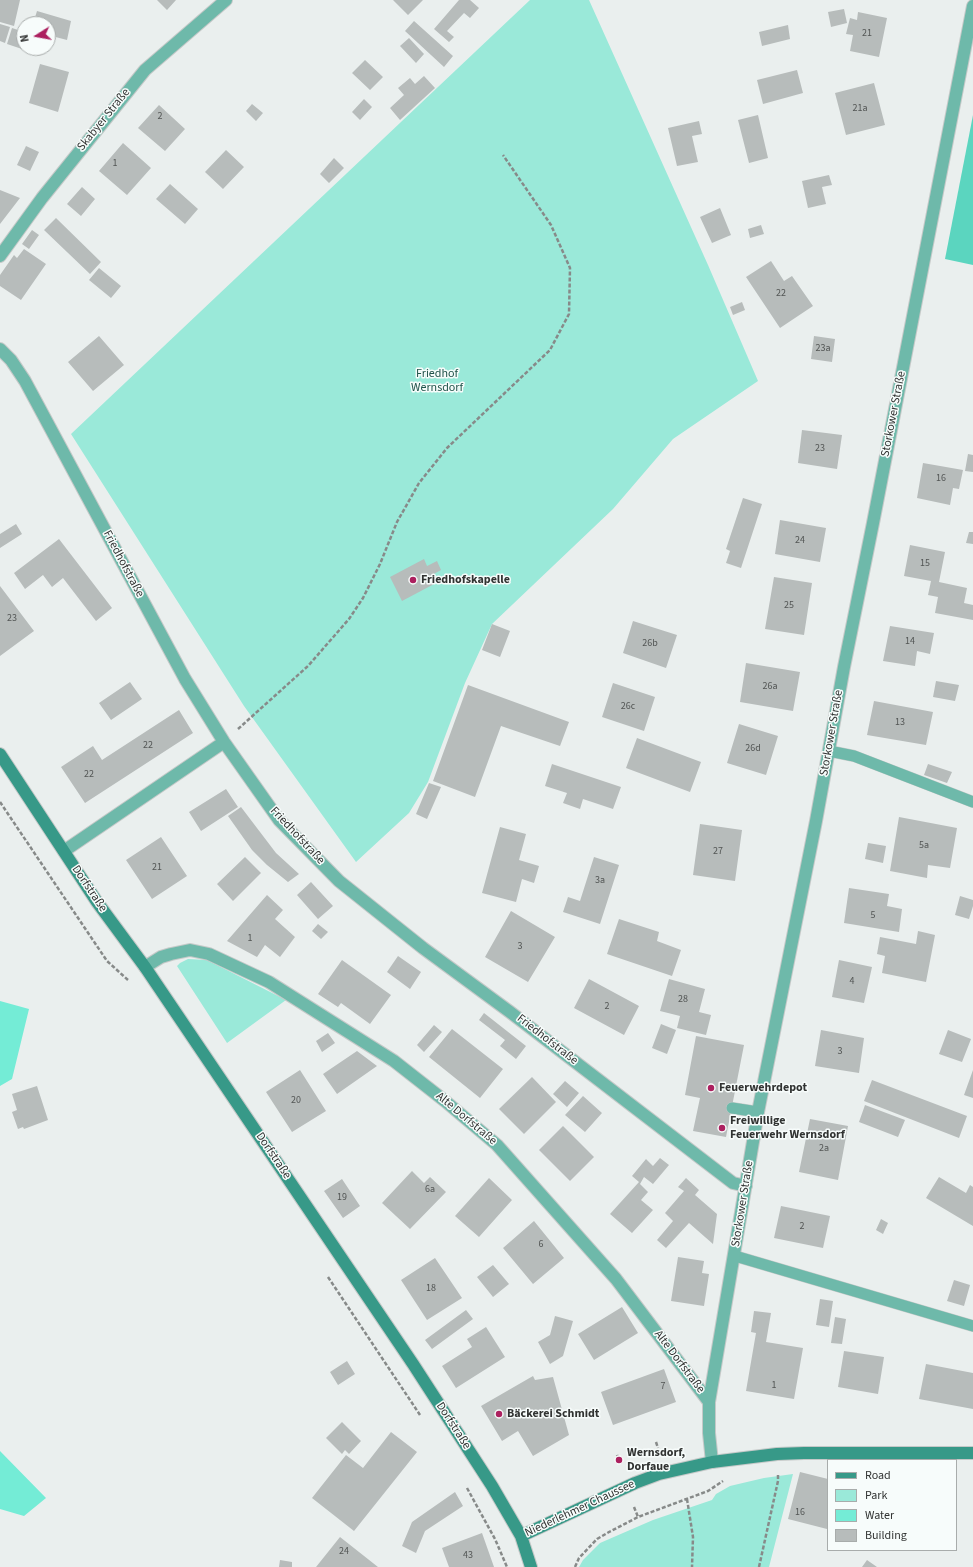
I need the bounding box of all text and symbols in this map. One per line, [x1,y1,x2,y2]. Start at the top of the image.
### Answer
north arrow [16,16,56,56]
house number: 21 [862,28,872,40]
text: N [17,33,33,43]
street label: Skabyer Straße [75,86,133,154]
house number: 21a [853,103,867,115]
house number: 2 [158,111,162,123]
house number: 1 [113,158,117,170]
house number: 22 [776,288,786,300]
house number: 23a [816,343,830,355]
park label: Friedhof Wernsdorf [411,367,463,395]
street label: Storkower Straße [879,370,909,458]
house number: 23 [815,443,825,455]
house number: 16 [936,473,946,485]
street label: Friedhofstraße [99,528,147,600]
house number: 24 [795,535,805,547]
house number: 15 [920,558,930,570]
place label: Friedhofskapelle [421,573,510,587]
marker: Friedhofskapelle [408,575,418,585]
house number: 25 [784,600,794,612]
house number: 23 [7,613,17,625]
house number: 14 [905,636,915,648]
house number: 26b [642,638,658,650]
house number: 26a [763,681,777,693]
street label: Storkower Straße [817,689,847,777]
house number: 26c [621,701,635,713]
house number: 13 [895,717,905,729]
house number: 22 [143,740,153,752]
house number: 26d [745,743,761,755]
house number: 22 [84,769,94,781]
street label: Friedhofstraße [267,804,327,868]
house number: 5a [919,840,929,852]
house number: 27 [713,846,723,858]
house number: 21 [152,862,162,874]
street label: Dorfstraße [68,863,110,915]
house number: 3a [595,875,605,887]
house number: 5 [871,910,875,922]
house number: 1 [248,933,252,945]
house number: 3 [518,941,522,953]
house number: 4 [850,976,854,988]
house number: 28 [678,994,688,1006]
house number: 2 [605,1001,609,1013]
street label: Friedhofstraße [514,1012,580,1068]
house number: 3 [838,1046,842,1058]
place label: Feuerwehrdepot [719,1081,807,1095]
marker: Feuerwehrdepot [706,1083,716,1093]
street label: Alte Dorfstraße [433,1089,499,1149]
house number: 20 [291,1095,301,1107]
place label: Freiwillige Feuerwehr Wernsdorf [730,1114,845,1142]
marker: Freiwillige Feuerwehr Wernsdorf [717,1123,727,1133]
street label: Dorfstraße [252,1130,294,1182]
house number: 2a [819,1143,829,1155]
street label: Storkower Straße [729,1160,757,1248]
house number: 6a [425,1184,435,1196]
house number: 19 [337,1192,347,1204]
house number: 2 [800,1221,804,1233]
house number: 6 [539,1239,543,1251]
house number: 18 [426,1283,436,1295]
street label: Alte Dorfstraße [651,1328,707,1396]
house number: 1 [772,1380,776,1392]
house number: 7 [661,1381,665,1393]
street label: Dorfstraße [432,1400,474,1452]
place label: Bäckerei Schmidt [507,1407,599,1421]
marker: Bäckerei Schmidt [494,1409,504,1419]
place label: Wernsdorf, Dorfaue [627,1446,685,1474]
marker: Wernsdorf, Dorfaue [614,1455,624,1465]
legend [827,1459,957,1551]
text: Road [865,1467,891,1484]
street label: Niederlehmer Chaussee [523,1477,637,1541]
text: Park [865,1487,887,1504]
house number: 16 [795,1507,805,1519]
text: Water [865,1507,894,1524]
text: Building [865,1527,907,1544]
house number: 24 [339,1546,349,1558]
house number: 43 [463,1550,473,1562]

